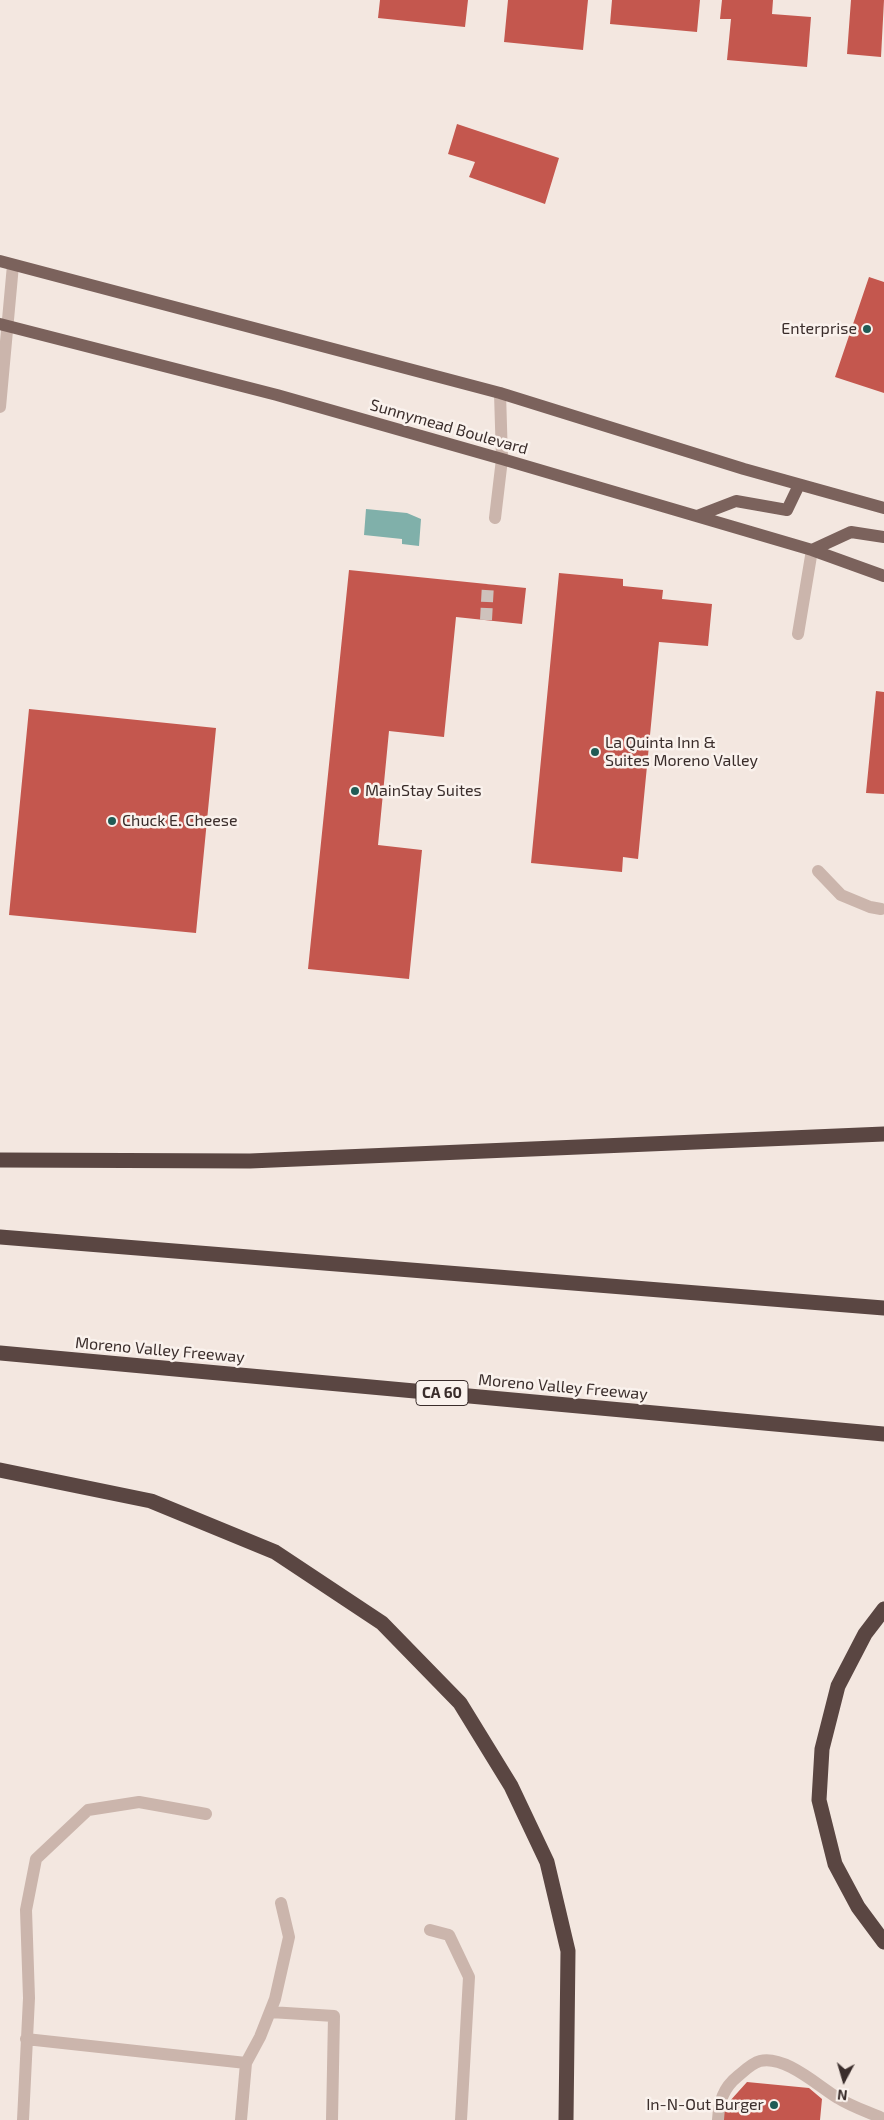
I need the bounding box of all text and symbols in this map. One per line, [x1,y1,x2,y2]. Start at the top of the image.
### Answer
place label: Enterprise [781,319,857,339]
marker: Enterprise [861,323,873,335]
street label: Sunnymead Boulevard [368,395,530,459]
place label: La Quinta Inn & Suites Moreno Valley [605,733,758,771]
marker: La Quinta Inn & Suites Moreno Valley [589,746,601,758]
place label: MainStay Suites [365,781,482,801]
marker: MainStay Suites [349,785,361,797]
place label: Chuck E. Cheese [122,811,238,831]
marker: Chuck E. Cheese [106,815,118,827]
street label: Moreno Valley Freeway [74,1333,246,1367]
street label: Moreno Valley Freeway [477,1370,649,1404]
road number: CA 60 [416,1380,468,1406]
north arrow [819,2055,869,2105]
text: N [836,2086,848,2104]
place label: In-N-Out Burger [646,2095,764,2115]
marker: In-N-Out Burger [768,2099,780,2111]

